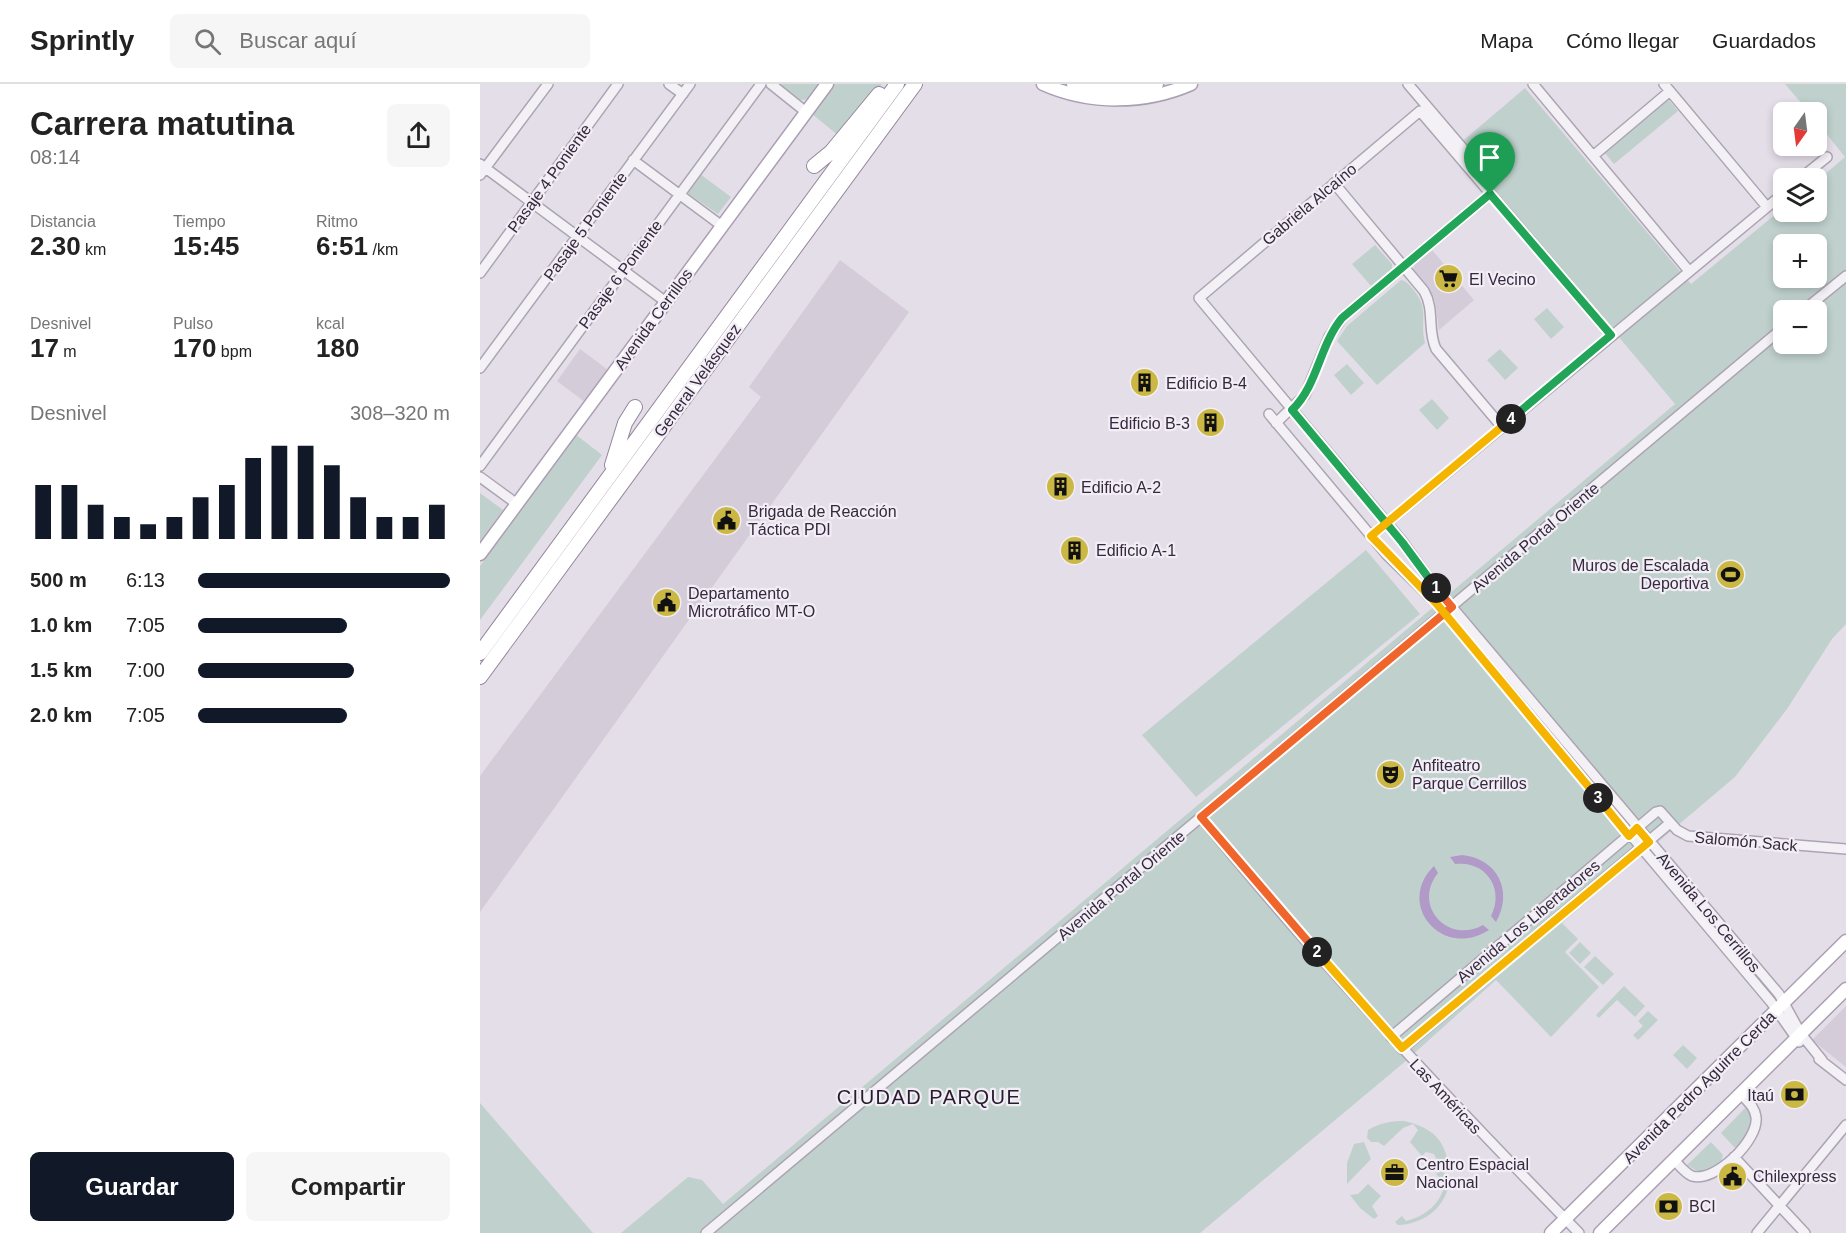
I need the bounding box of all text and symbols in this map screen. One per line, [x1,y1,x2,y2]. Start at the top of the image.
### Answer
search box [170,14,590,68]
text: Sprintly [30,25,134,56]
icon: search [191,25,224,58]
text: Buscar aquí [239,28,357,53]
text: Mapa [1480,29,1533,52]
text: Cómo llegar [1566,29,1679,52]
text: Guardados [1712,29,1816,52]
north arrow [1773,102,1827,156]
map controls [1773,102,1827,354]
button: share [387,104,450,167]
text: Carrera matutina [30,105,294,142]
street label: Pasaje 4 Poniente [504,121,595,236]
pin [1464,132,1515,194]
icon: arrive [1473,141,1506,174]
text: 08:14 [30,146,80,168]
street label: Gabriela Alcaíno [1259,160,1360,249]
button: layers [1773,168,1827,222]
street label: Pasaje 5 Poniente [540,169,631,284]
text: Distancia [30,213,96,230]
text: Tiempo [173,213,226,230]
text: Ritmo [316,213,358,230]
street label: Pasaje 6 Poniente [575,217,666,332]
text: 2.30 [30,231,81,261]
text: 15:45 [173,231,240,261]
text: 6:51 [316,231,368,261]
button: + [1773,234,1827,288]
text: km [81,241,106,258]
text: /km [368,241,398,258]
supermarket icon: El Vecino [1432,263,1464,295]
street label: Avenida Cerrillos [611,265,696,373]
place label: El Vecino [1469,271,1536,288]
button: − [1773,300,1827,354]
text: Desnivel [30,315,91,332]
text: Pulso [173,315,213,332]
text: kcal [316,315,344,332]
street label: General Velásquez [651,321,744,440]
text: 17 [30,333,59,363]
text: 170 [173,333,216,363]
text: 180 [316,333,359,363]
text: m [59,343,77,360]
text: bpm [216,343,252,360]
building icon: Edificio B-4 [1129,367,1161,399]
place label: Edificio B-4 [1166,375,1247,392]
text: Desnivel [30,402,107,424]
text: 308–320 m [350,402,450,424]
pin: 4 [1496,404,1526,434]
building icon: Edificio B-3 [1195,407,1227,439]
text: 4 [1507,410,1515,427]
place label: Edificio B-3 [1109,415,1190,432]
building icon: Edificio A-2 [1044,471,1076,503]
place label: Edificio A-2 [1081,479,1161,496]
street label: Avenida Portal Oriente [1468,479,1602,596]
place label: Brigada de Reacción Táctica PDI [748,503,897,538]
public building icon: Brigada de Reacción Táctica PDI [711,504,743,536]
building icon: Edificio A-1 [1059,534,1091,566]
place label: Edificio A-1 [1096,542,1176,559]
place label: Muros de Escalada Deportiva [1572,557,1709,592]
sports icon: Muros de Escalada Deportiva [1714,558,1746,590]
text: 500 m [30,569,87,591]
text: 6:13 [126,569,165,591]
pin: 1 [1421,573,1451,603]
text: 1 [1432,579,1440,596]
place label: Departamento Microtráfico MT-O [688,585,815,620]
public building icon: Departamento Microtráfico MT-O [651,586,683,618]
text: 1.0 km [30,614,92,636]
text: 7:05 [126,614,165,636]
text: 1.5 km [30,659,92,681]
text: 7:00 [126,659,165,681]
text: 2.0 km [30,704,92,726]
text: 7:05 [126,704,165,726]
place label: Anfiteatro Parque Cerrillos [1412,757,1527,792]
theatre icon: Anfiteatro Parque Cerrillos [1375,758,1407,790]
pin: 3 [1583,783,1613,813]
text: 3 [1594,789,1602,806]
street label: Avenida Portal Oriente [1054,827,1188,944]
street label: Salomón Sack [1694,829,1799,855]
street label: Avenida Los Cerrillos [1654,849,1764,976]
street label: Avenida Los Libertadores [1453,857,1603,986]
pin: 2 [1302,937,1332,967]
text: 2 [1313,943,1321,960]
street label: Avenida Pedro Aguirre Cerda [1620,1008,1779,1167]
street label: Las Américas [1407,1055,1485,1137]
bank icon: Itaú [1779,1079,1811,1111]
district label: CIUDAD PARQUE [837,1086,1021,1108]
place label: Itaú [1747,1087,1774,1104]
button: Guardar [30,1152,234,1221]
button: Compartir [246,1152,450,1221]
place label: Centro Espacial Nacional [1416,1156,1529,1191]
office icon: Centro Espacial Nacional [1379,1157,1411,1189]
public building icon: Chilexpress [1716,1160,1748,1192]
place label: Chilexpress [1753,1168,1837,1185]
bank icon: BCI [1652,1190,1684,1222]
place label: BCI [1689,1198,1716,1215]

